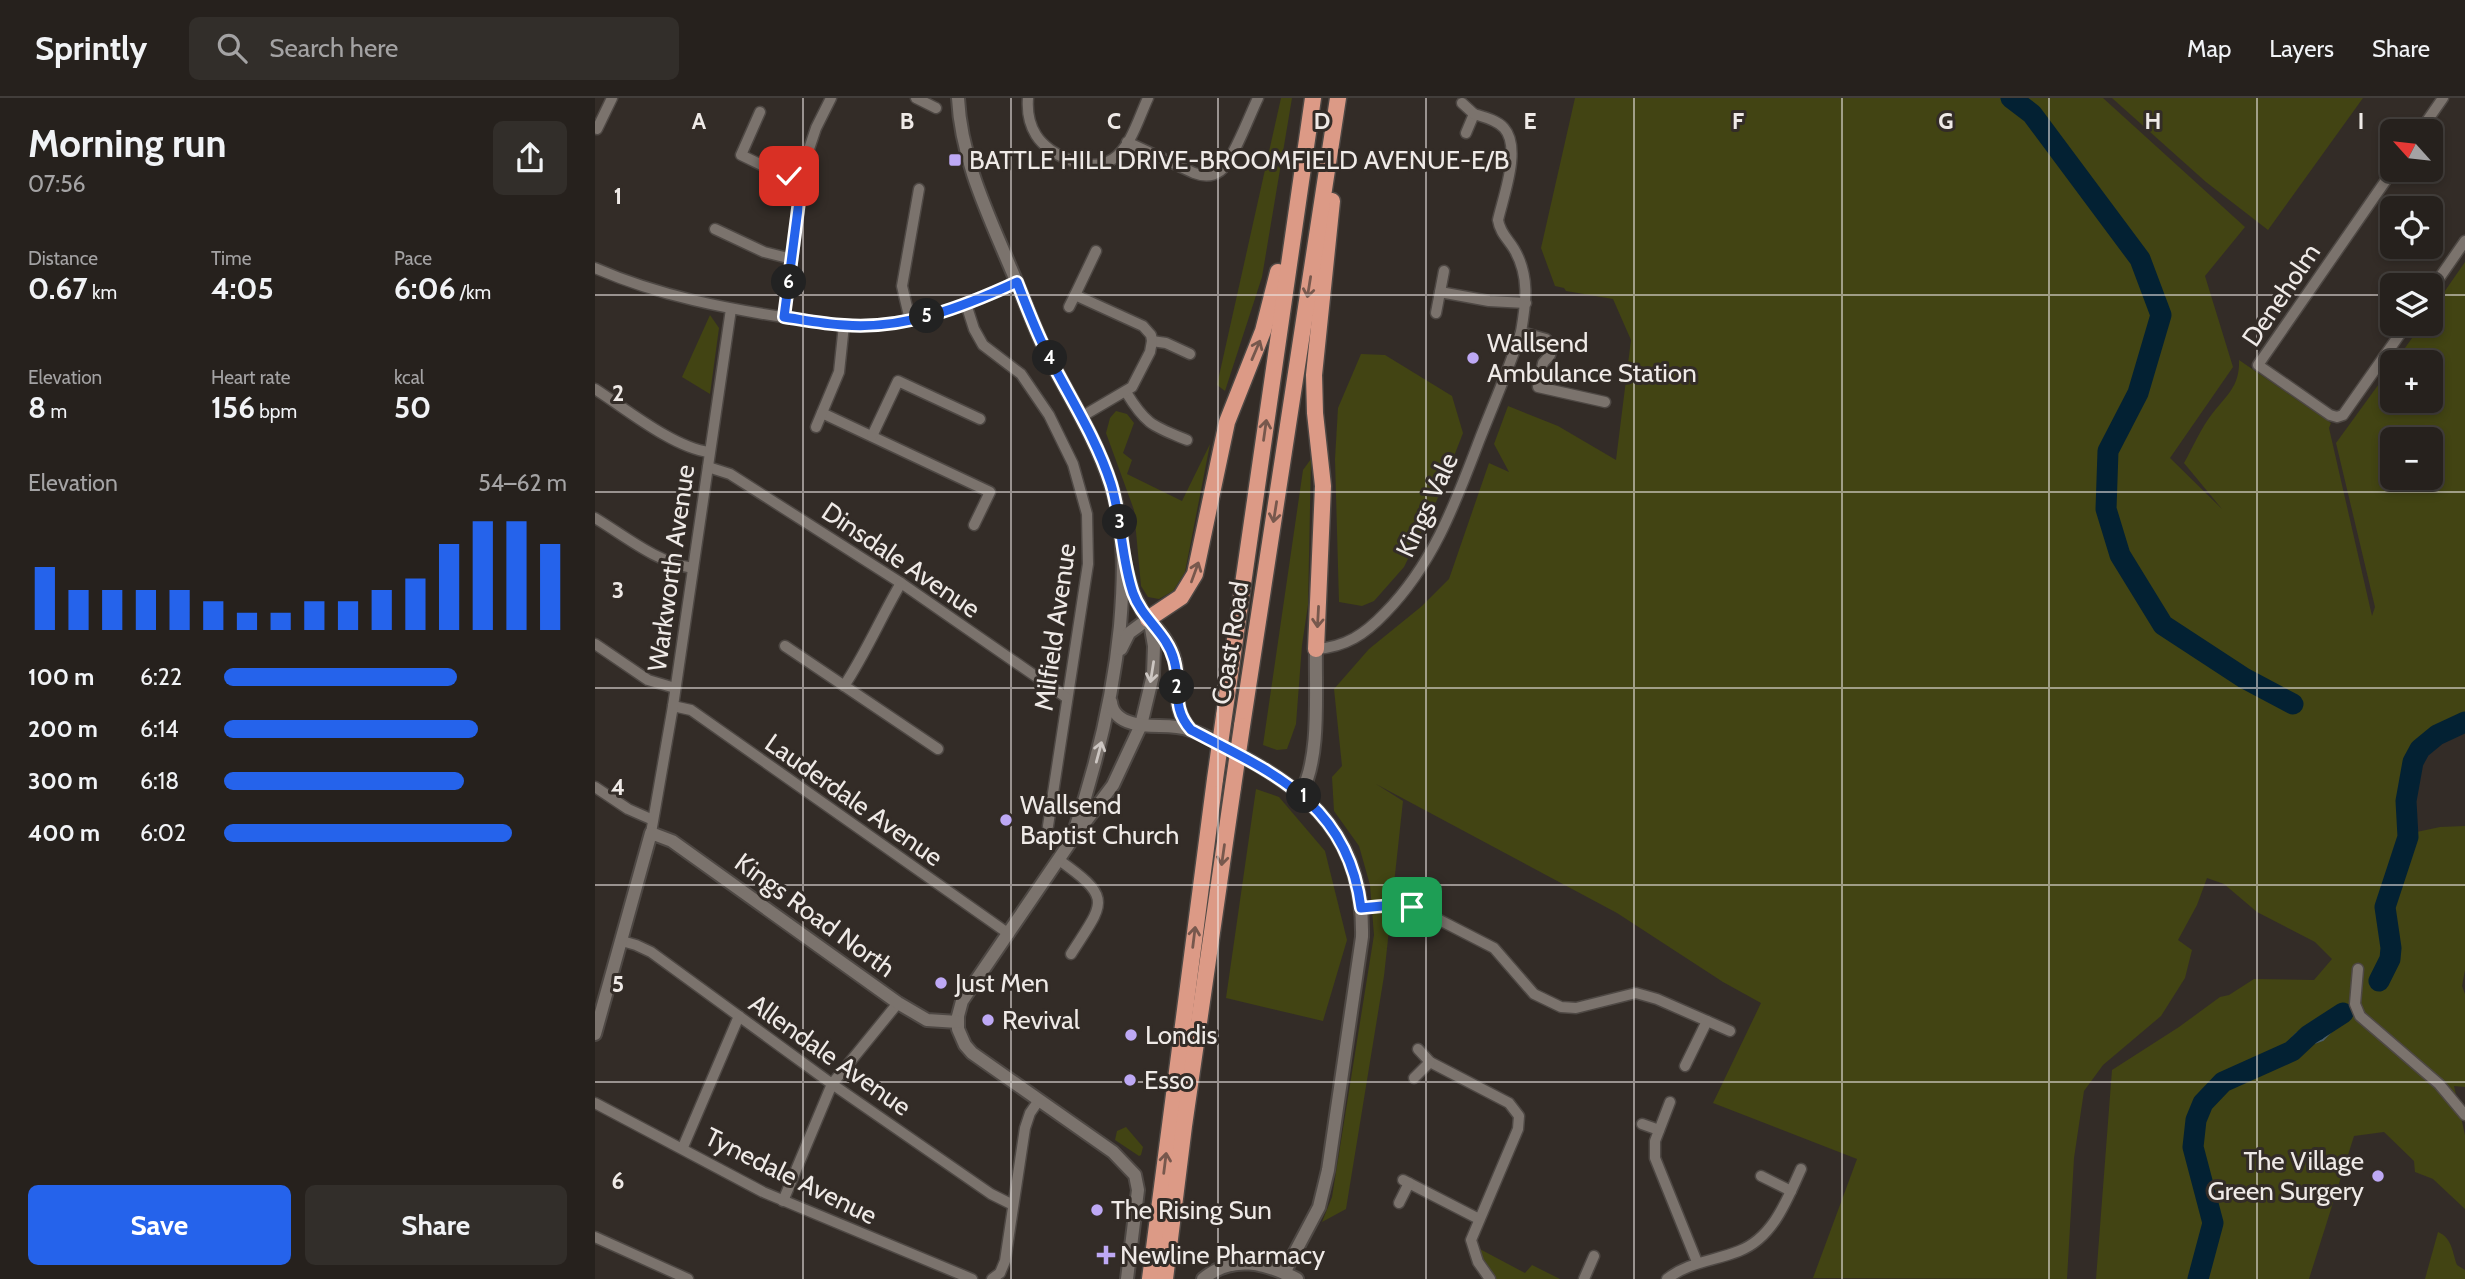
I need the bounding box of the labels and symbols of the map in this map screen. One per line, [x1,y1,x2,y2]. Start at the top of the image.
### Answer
text: A [692,107,707,135]
text: B [900,107,914,135]
text: C [1107,107,1121,135]
text: D [1314,107,1330,135]
text: E [1523,107,1537,135]
text: F [1732,107,1744,135]
text: G [1938,107,1954,135]
text: H [2145,107,2161,135]
text: I [2358,107,2364,135]
north arrow [2380,119,2443,182]
place label: BATTLE HILL DRIVE-BROOMFIELD AVENUE-E/B [969,144,1509,176]
pin [759,146,819,206]
marker: BATTLE HILL DRIVE-BROOMFIELD AVENUE-E/B [947,152,963,168]
text: 1 [614,182,622,210]
street label: Deneholm [2235,237,2327,353]
pin: 6 [771,264,807,300]
one-way arrow [1302,275,1315,297]
pin: 5 [909,298,945,333]
place label: Wallsend Ambulance Station [1487,327,1697,389]
one-way arrow [1250,340,1263,361]
pin: 4 [1033,341,1067,376]
marker: Wallsend Ambulance Station [1465,350,1481,366]
text: 2 [612,379,624,407]
one-way arrow [1259,419,1272,442]
street label: Kings Vale [1389,448,1465,562]
street label: Warkworth Avenue [641,463,701,673]
street label: Dinsdale Avenue [816,495,986,625]
one-way arrow [1268,500,1281,522]
pin: 3 [1103,504,1137,540]
street label: Milfield Avenue [1027,541,1083,713]
one-way arrow [1190,562,1202,584]
text: 3 [612,576,624,604]
street label: Coast Road [1204,579,1256,707]
one-way arrow [1312,606,1325,629]
one-way arrow [1146,660,1159,683]
pin: 2 [1159,670,1195,704]
street label: Lauderdale Avenue [759,727,949,873]
one-way arrow [1093,742,1106,764]
text: 4 [611,773,625,801]
pin: 1 [1287,778,1321,814]
place label: Wallsend Baptist Church [1020,789,1179,851]
marker: Wallsend Baptist Church [998,812,1014,828]
one-way arrow [1216,843,1229,866]
street label: Kings Road North [729,846,901,984]
pin [1382,877,1442,937]
one-way arrow [1188,926,1201,949]
place label: Just Men [954,967,1049,999]
text: 5 [612,970,624,998]
marker: Just Men [933,975,949,991]
street label: Allendale Avenue [743,987,917,1123]
place label: Revival [1002,1004,1080,1036]
marker: Revival [980,1012,996,1028]
place label: Londis [1145,1019,1218,1051]
marker: Londis [1123,1027,1139,1043]
place label: Esso [1144,1064,1194,1096]
marker: Esso [1122,1072,1138,1088]
street label: Tynedale Avenue [700,1121,882,1231]
place label: The Village Green Surgery [2207,1145,2364,1207]
one-way arrow [1159,1152,1172,1175]
text: 6 [612,1167,624,1195]
marker: The Village Green Surgery [2370,1168,2386,1184]
place label: The Rising Sun [1111,1194,1272,1226]
marker: The Rising Sun [1089,1202,1105,1218]
place label: Newline Pharmacy [1120,1239,1325,1271]
marker: Newline Pharmacy [1098,1247,1114,1263]

